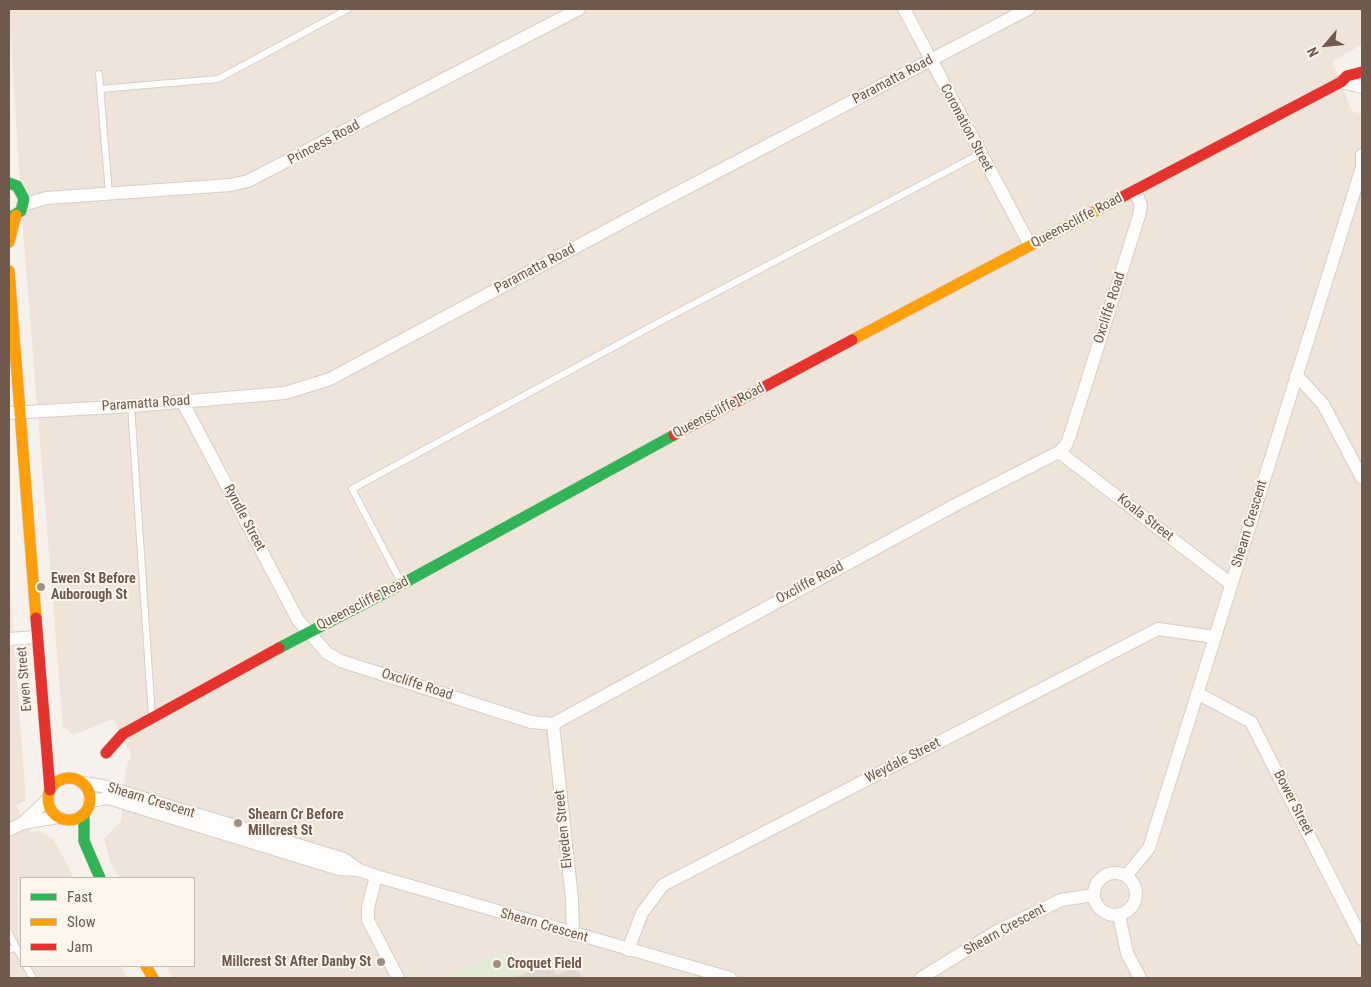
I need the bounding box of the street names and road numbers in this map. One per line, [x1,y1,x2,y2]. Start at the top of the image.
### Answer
street label: Paramatta Road [850,52,936,108]
street label: Coronation Street [936,81,996,175]
street label: Princess Road [285,117,363,169]
street label: Queenscliffe Road [1028,190,1126,252]
street label: Paramatta Road [492,241,578,297]
street label: Oxcliffe Road [1091,270,1129,346]
street label: Queenscliffe Road [670,380,768,442]
street label: Paramatta Road [101,393,191,415]
street label: Shearn Crescent [1229,478,1271,570]
street label: Ryndle Street [219,482,269,554]
street label: Koala Street [1113,491,1177,545]
street label: Oxcliffe Road [773,558,847,608]
street label: Queenscliffe Road [314,574,412,634]
street label: Ewen Street [14,646,36,712]
street label: Oxcliffe Road [379,666,455,704]
street label: Weydale Street [863,735,943,787]
street label: Bower Street [1269,768,1317,838]
street label: Shearn Crescent [105,780,197,822]
street label: Elveden Street [552,789,576,869]
street label: Shearn Crescent [961,901,1049,959]
street label: Shearn Crescent [498,905,590,947]

